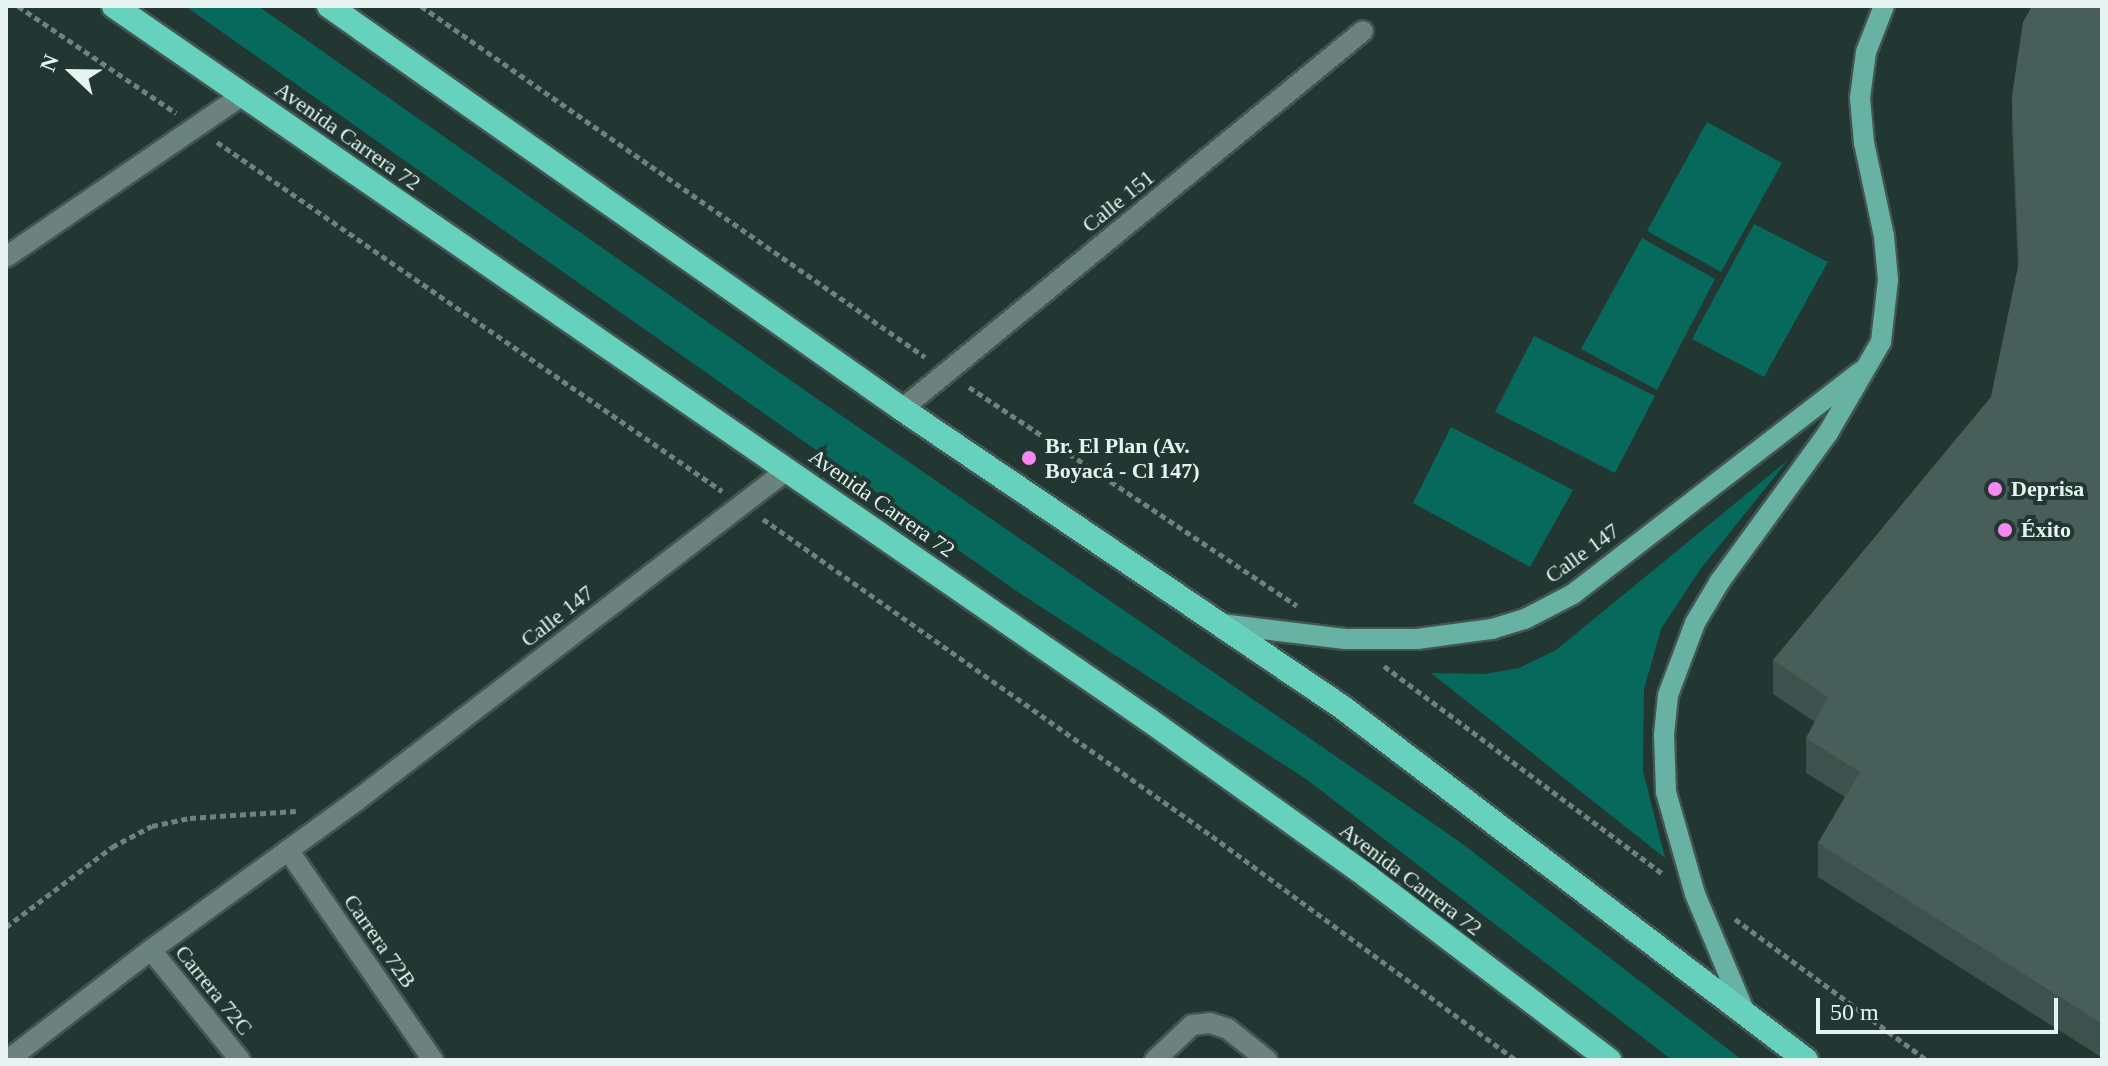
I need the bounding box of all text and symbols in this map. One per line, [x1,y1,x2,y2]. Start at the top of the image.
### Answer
north arrow [32,32,112,112]
text: N [35,51,64,75]
street label: Avenida Carrera 72 [270,76,426,196]
street label: Calle 151 [1077,164,1159,238]
place label: Br. El Plan (Av. Boyacá - Cl 147) [1045,432,1200,484]
street label: Avenida Carrera 72 [804,443,960,563]
marker: Br. El Plan (Av. Boyacá - Cl 147) [1020,449,1038,467]
place label: Deprisa [2011,476,2084,502]
marker: Deprisa [1986,480,2004,498]
street label: Calle 147 [1540,517,1624,589]
place label: Éxito [2021,517,2071,543]
marker: Éxito [1996,521,2014,539]
street label: Calle 147 [515,579,599,653]
street label: Avenida Carrera 72 [1334,817,1488,941]
street label: Carrera 72B [338,889,422,993]
street label: Carrera 72C [170,940,258,1040]
scale bar [1820,982,2062,1032]
text: 50 m [1830,999,1879,1025]

